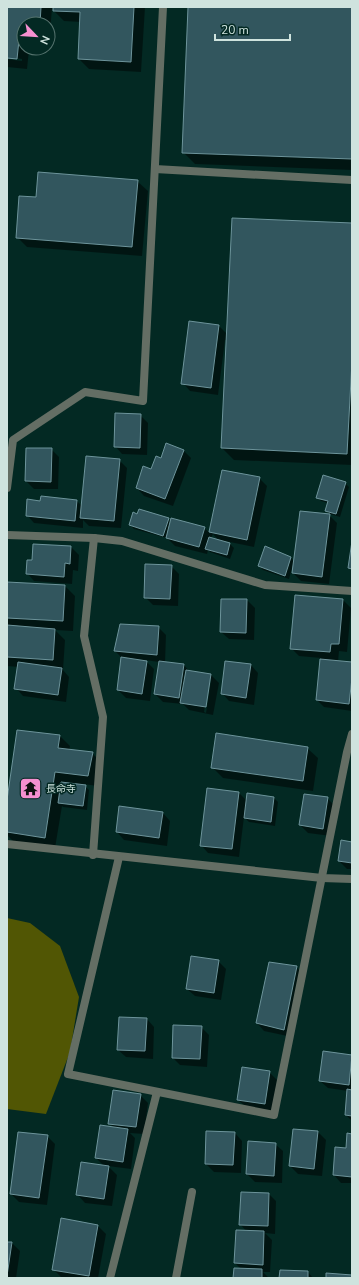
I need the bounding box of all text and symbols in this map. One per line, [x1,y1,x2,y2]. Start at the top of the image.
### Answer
north arrow [16,16,56,56]
scale bar [215,16,290,42]
text: 20 m [221,22,249,38]
text: N [36,33,53,47]
temple icon: 長命寺 [18,775,44,801]
place label: 長命寺 [46,782,76,796]

